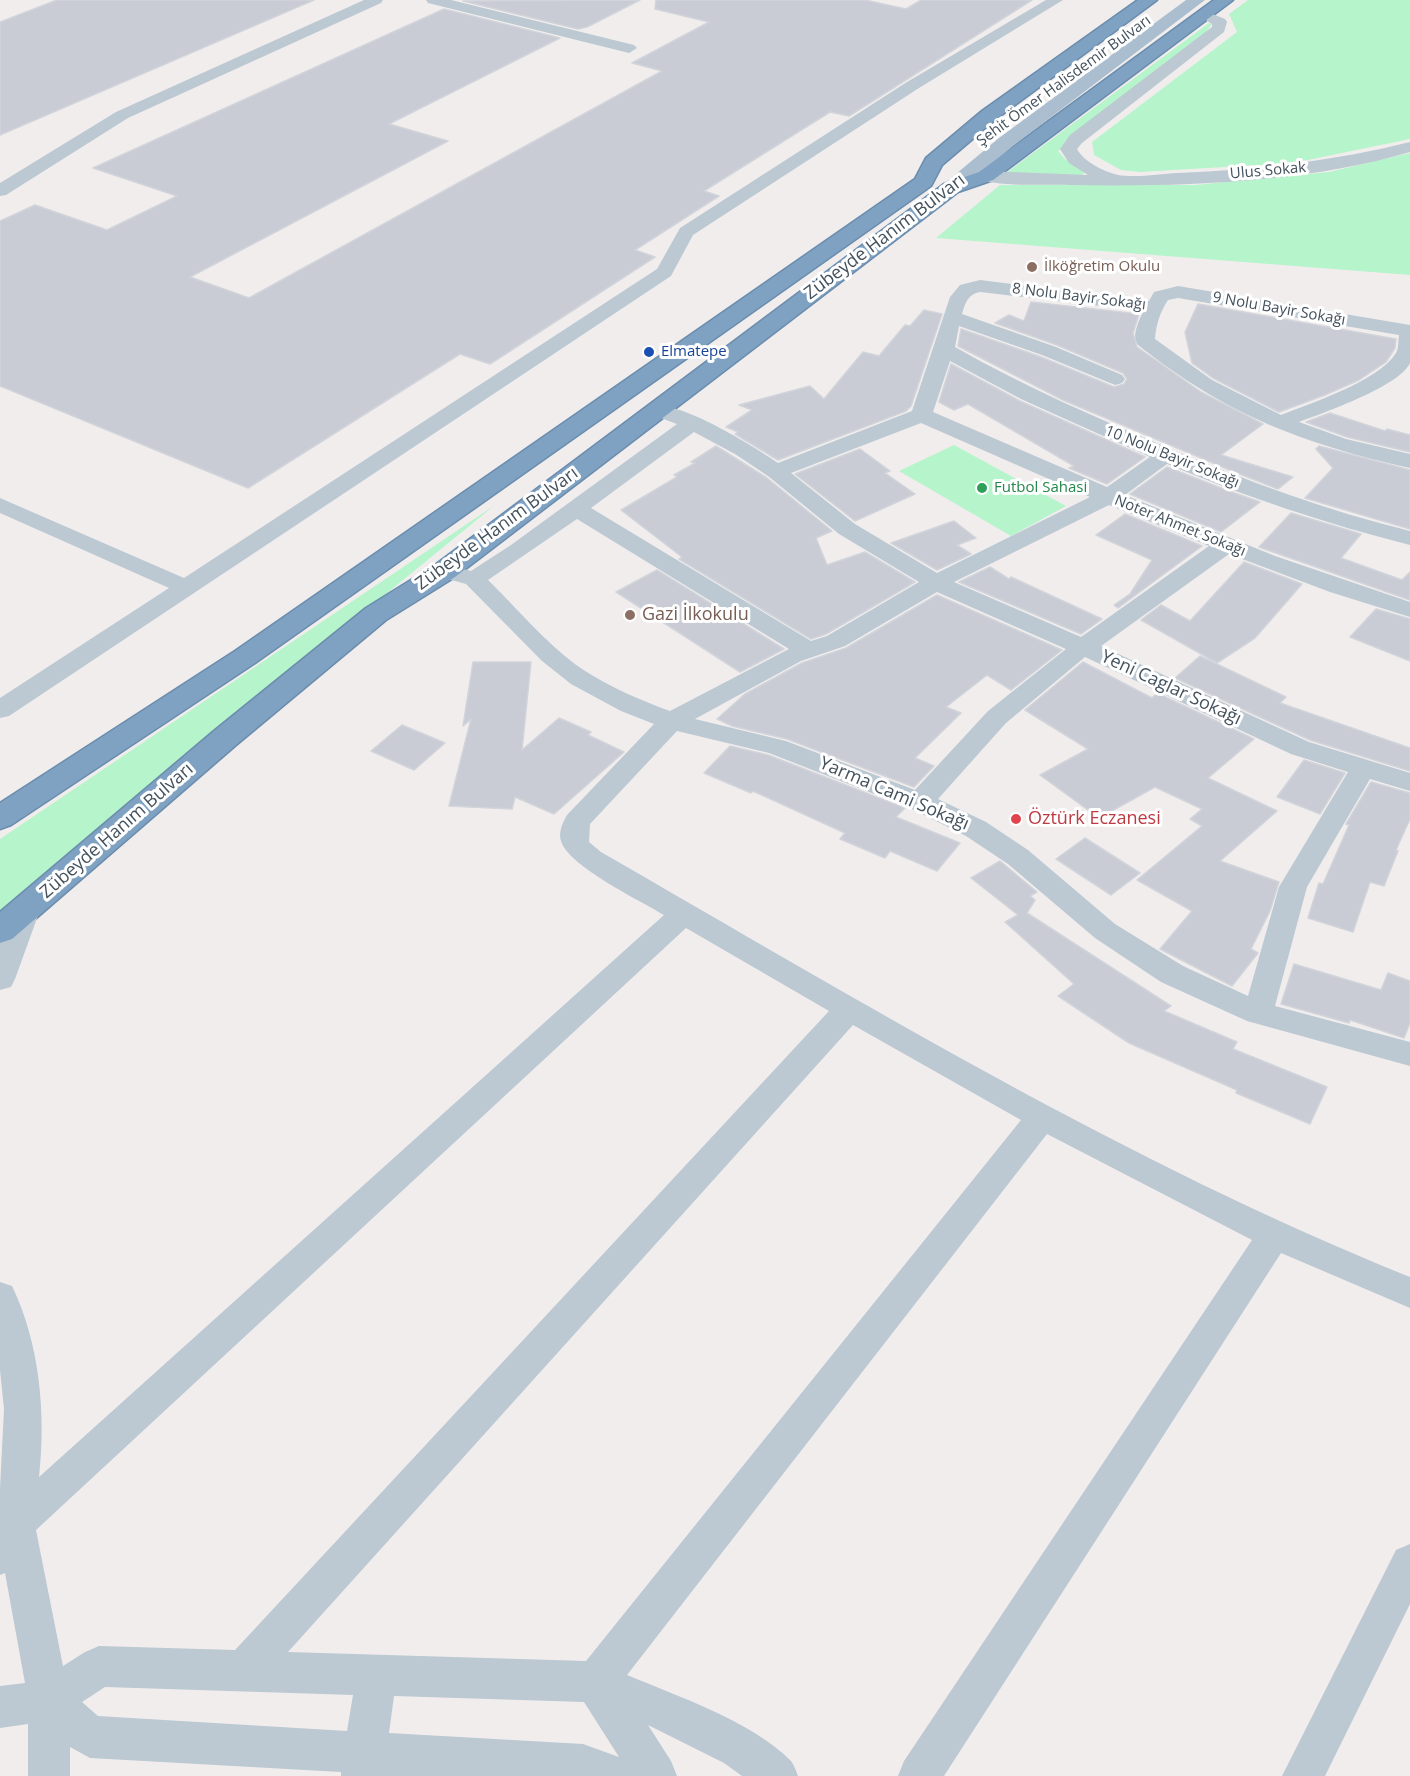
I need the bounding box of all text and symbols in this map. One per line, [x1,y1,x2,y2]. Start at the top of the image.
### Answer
street label: Şehit Ömer Halisdemir Bulvarı [973,12,1155,150]
street label: Ulus Sokak [1229,159,1307,183]
street label: Zübeyde Hanım Bulvarı [800,170,970,304]
place label: İlköğretim Okulu [1044,258,1160,276]
marker: İlköğretim Okulu [1025,260,1039,274]
street label: 8 Nolu Bayir Sokağı [1011,280,1147,314]
street label: 9 Nolu Bayir Sokağı [1211,288,1347,330]
place label: Elmatepe [661,343,727,361]
marker: Elmatepe [642,345,656,359]
street label: 10 Nolu Bayir Sokağı [1102,422,1242,492]
street label: Zübeyde Hanım Bulvarı [412,463,582,595]
place label: Futbol Sahasi [994,479,1087,497]
marker: Futbol Sahasi [975,481,989,495]
street label: Noter Ahmet Sokağı [1112,491,1248,561]
place label: Gazi İlkokulu [642,604,749,626]
marker: Gazi İlkokulu [623,608,637,622]
street label: Yeni Caglar Sokağı [1097,646,1245,730]
street label: Yarma Cami Sokağı [816,753,972,835]
street label: Zübeyde Hanım Bulvarı [36,759,198,903]
place label: Öztürk Eczanesi [1028,808,1161,830]
marker: Öztürk Eczanesi [1009,812,1023,826]

